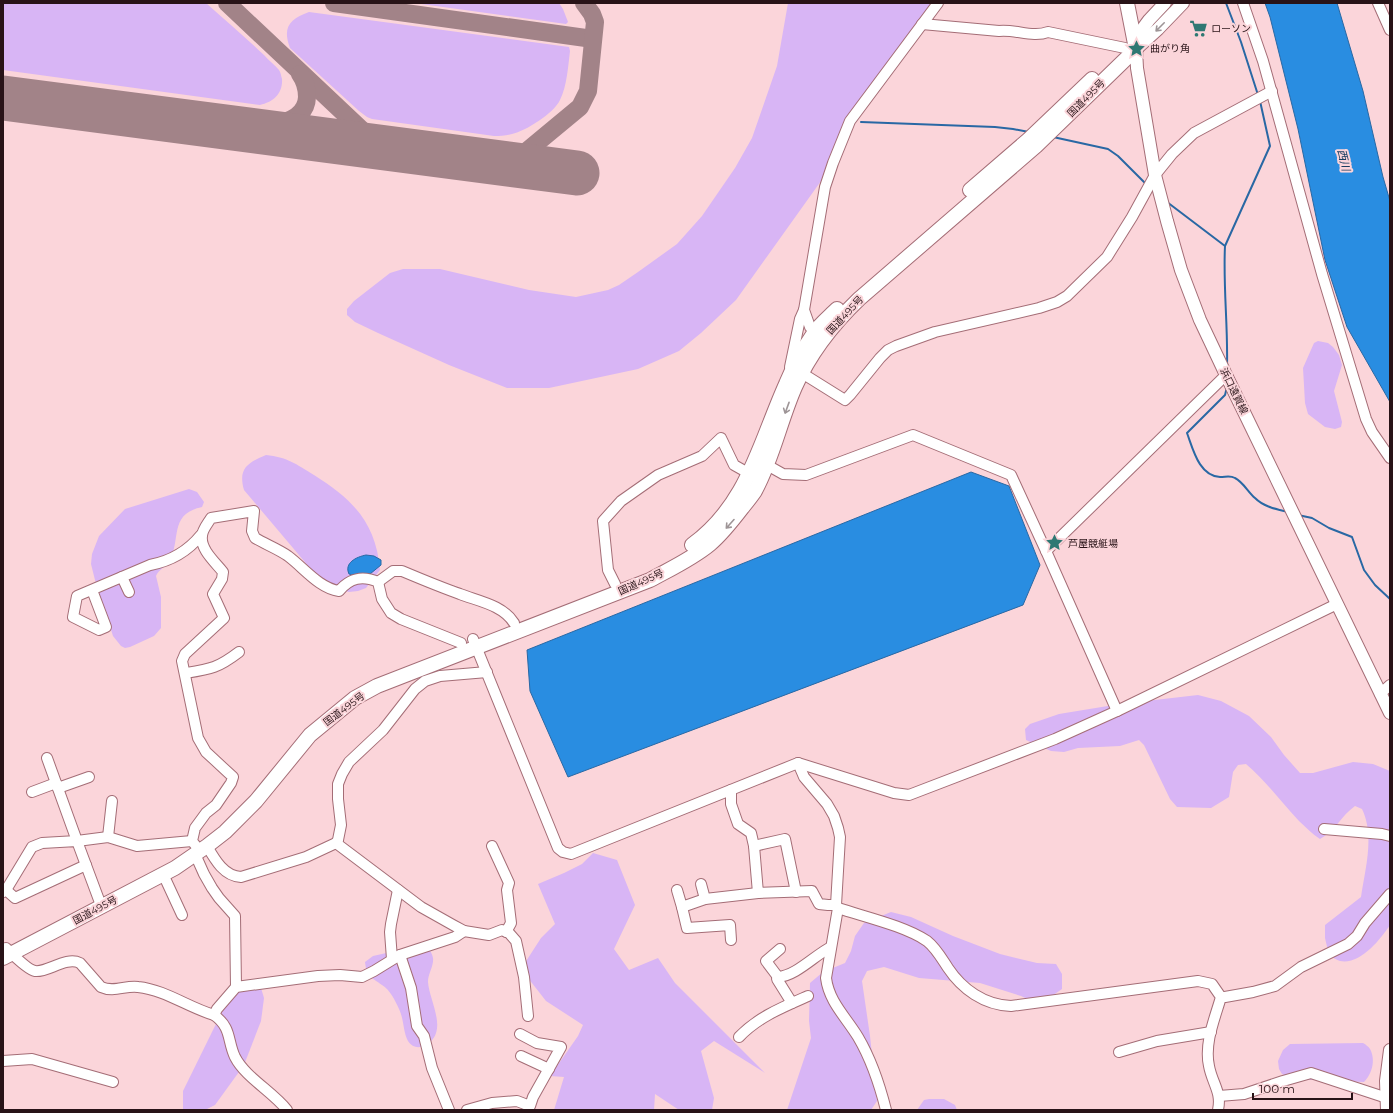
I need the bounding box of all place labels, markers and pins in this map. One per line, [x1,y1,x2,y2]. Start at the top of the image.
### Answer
supermarket icon: ローソン [1188,18,1208,38]
place label: ローソン [1211,22,1251,35]
place icon: 曲がり角 [1127,38,1147,58]
place label: 曲がり角 [1150,42,1190,55]
place icon: 芦屋競艇場 [1045,533,1065,553]
place label: 芦屋競艇場 [1068,537,1118,550]

